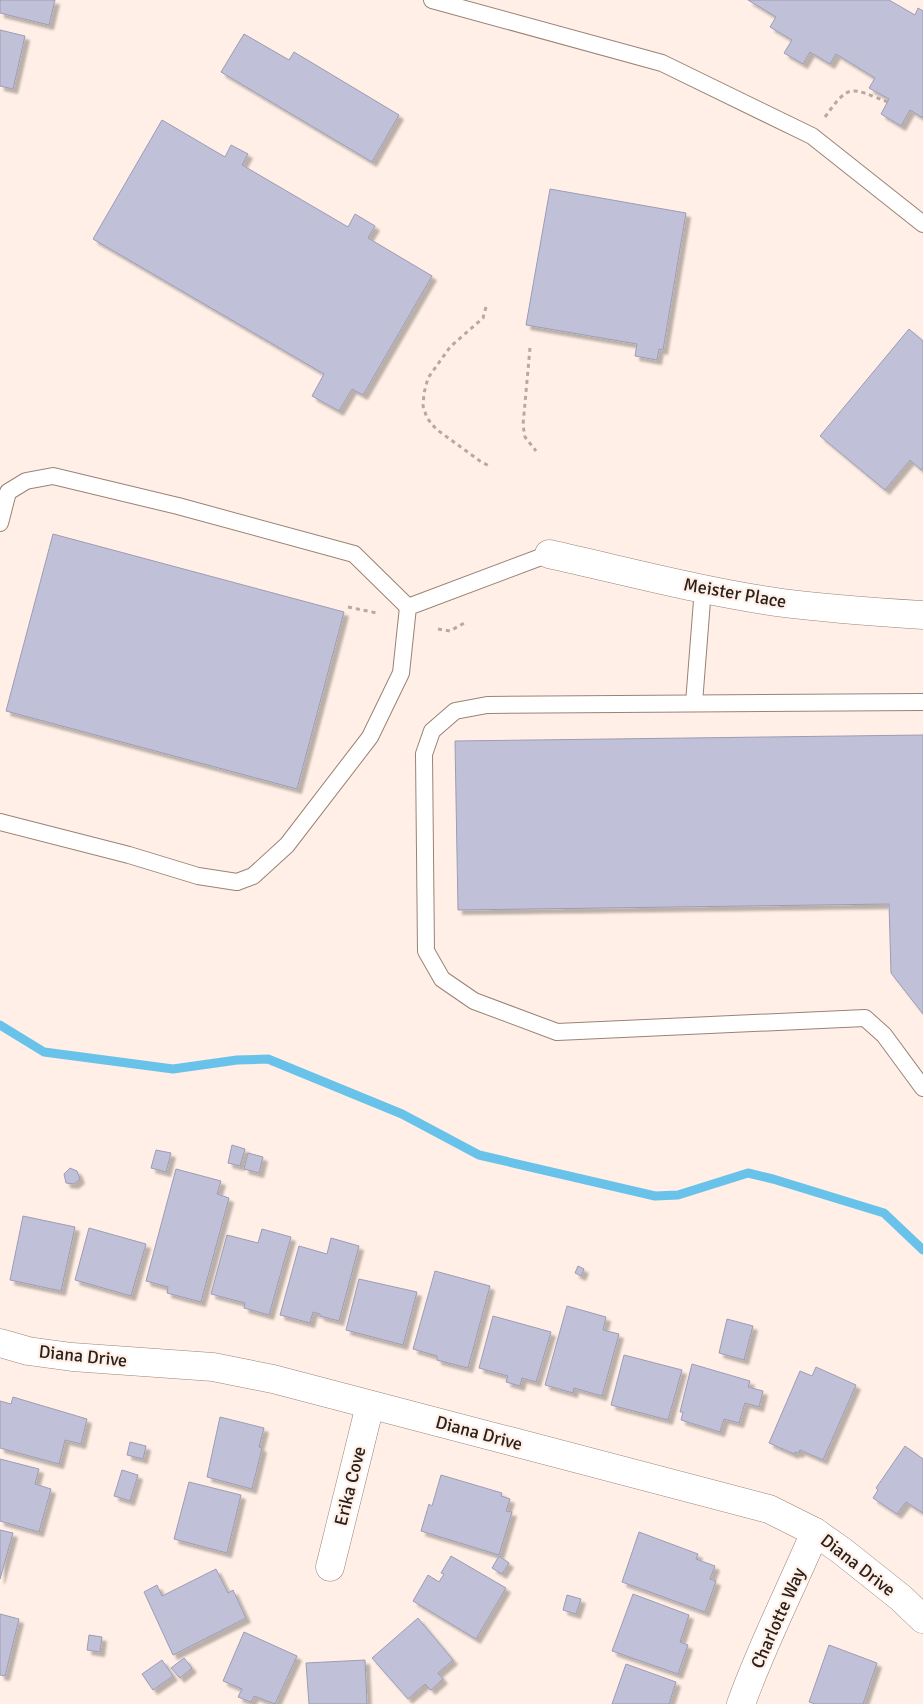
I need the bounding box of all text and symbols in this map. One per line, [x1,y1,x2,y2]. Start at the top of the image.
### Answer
street label: Meister Place [682,573,788,613]
street label: Diana Drive [38,1340,128,1372]
street label: Diana Drive [433,1411,525,1455]
street label: Erika Cove [330,1444,370,1528]
street label: Diana Drive [816,1529,900,1601]
street label: Charlotte Way [746,1564,810,1672]

